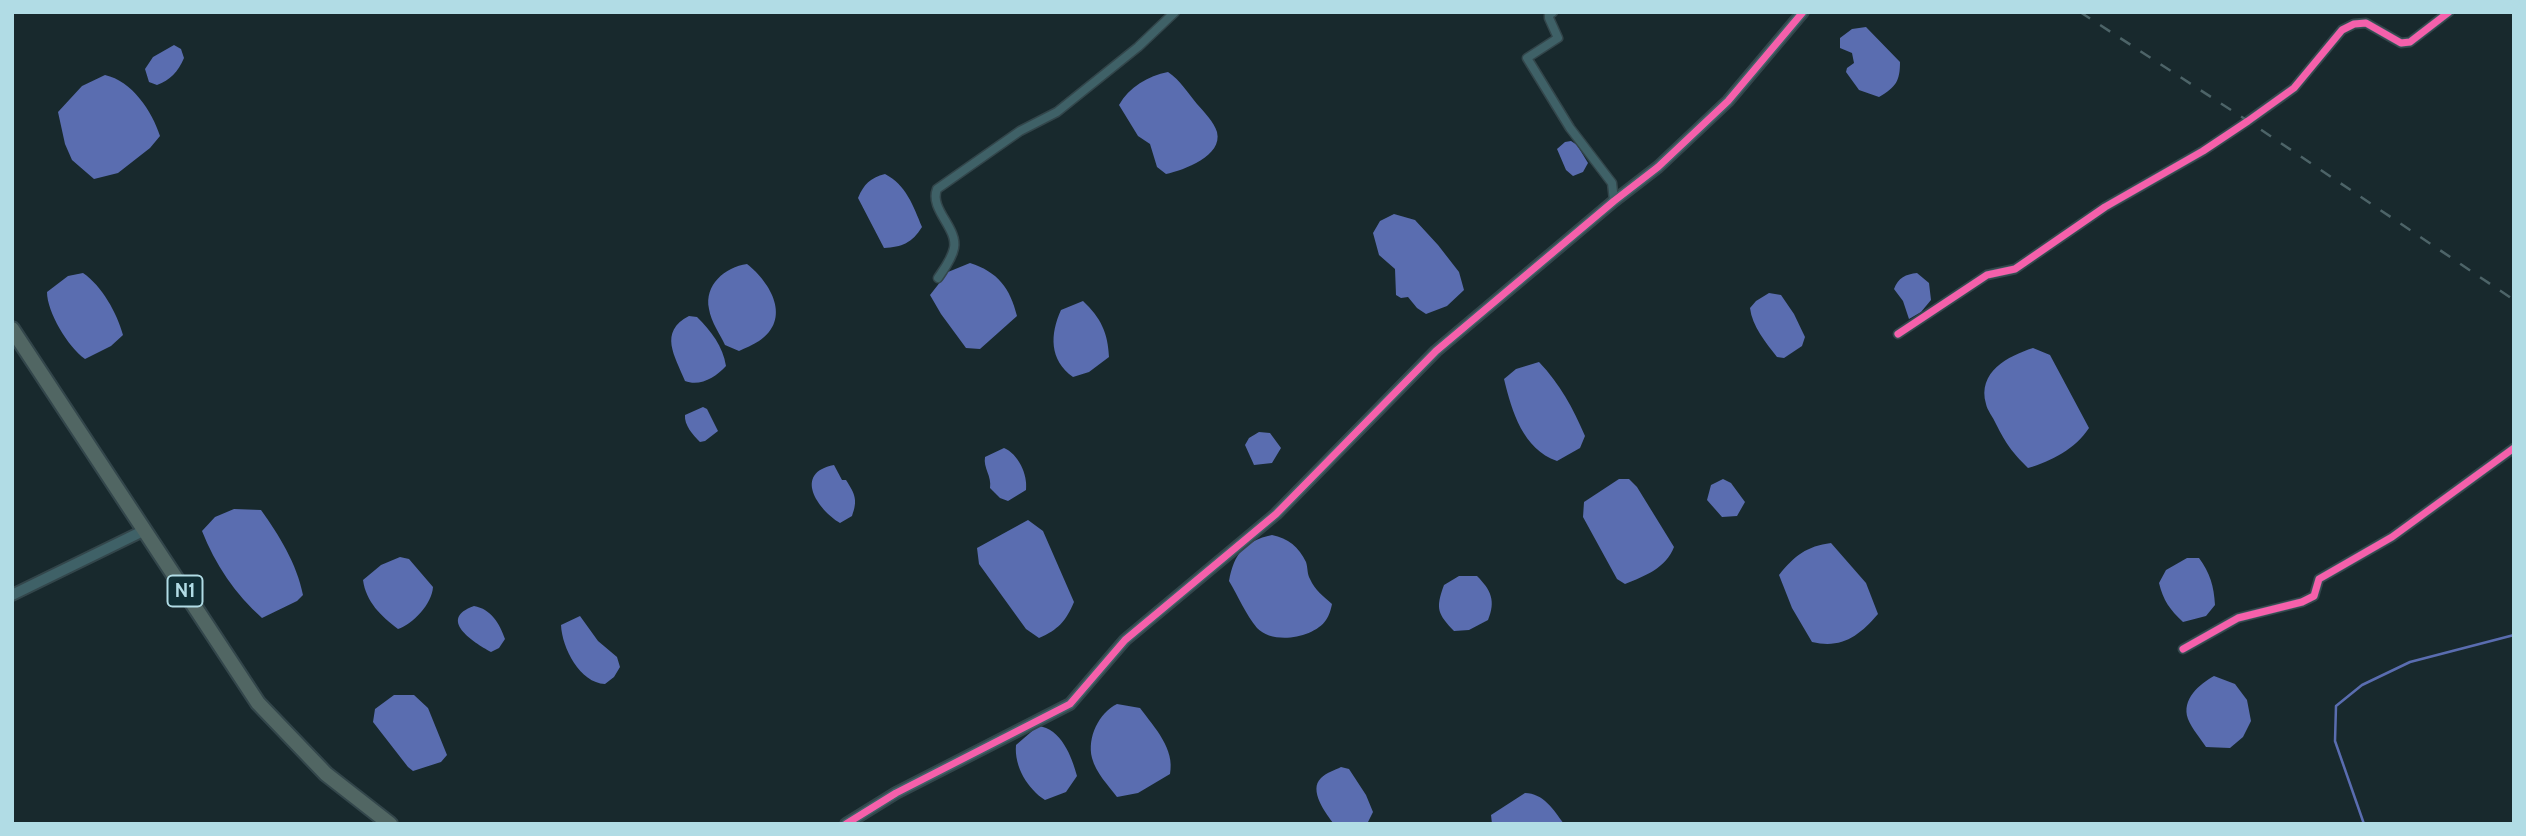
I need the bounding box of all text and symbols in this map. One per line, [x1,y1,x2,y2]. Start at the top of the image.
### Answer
road number: N1 [168,576,202,606]

